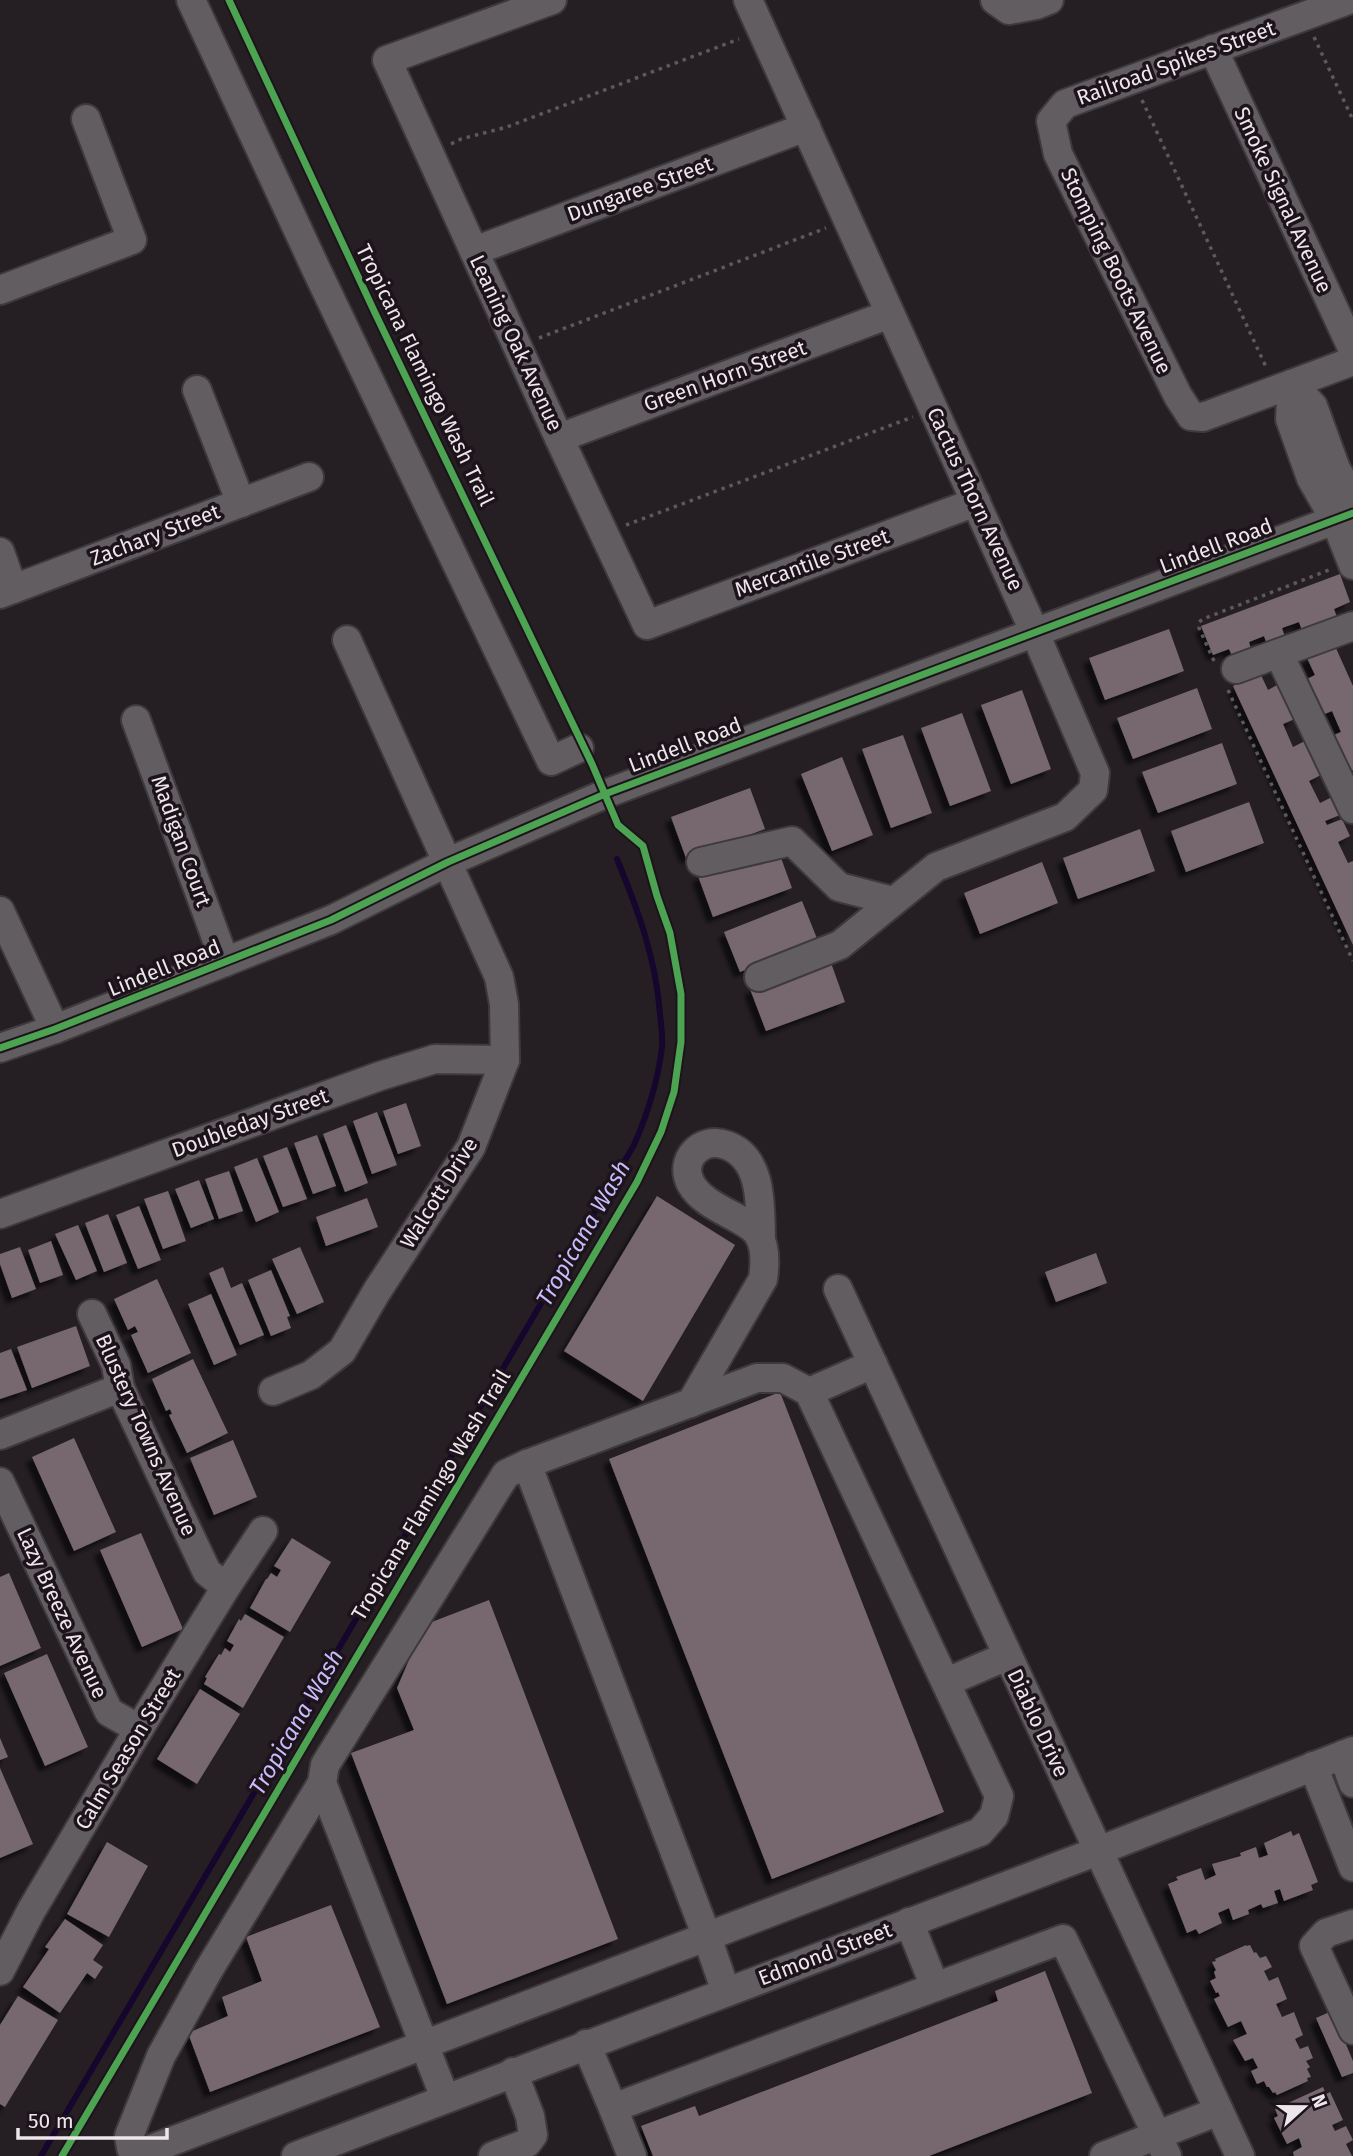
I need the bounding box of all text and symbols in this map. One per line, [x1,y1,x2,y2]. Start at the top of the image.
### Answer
street label: Railroad Spikes Street [1073,15,1279,111]
street label: Smoke Signal Avenue [1228,103,1338,297]
street label: Dungaree Street [564,150,717,227]
street label: Stomping Boots Avenue [1055,164,1177,378]
street label: Tropicana Flamingo Wash Trail [350,240,500,510]
street label: Leaning Oak Avenue [464,251,568,435]
street label: Green Horn Street [640,334,810,417]
street label: Cactus Thorn Avenue [921,403,1029,595]
street label: Zachary Street [86,498,224,572]
street label: Lindell Road [1156,513,1276,579]
street label: Mercantile Street [731,523,893,603]
street label: Lindell Road [625,712,745,778]
street label: Madigan Court [145,772,217,910]
street label: Lindell Road [104,934,224,1002]
street label: Doubleday Street [168,1083,332,1163]
street label: Walcott Drive [395,1133,483,1253]
water label: Tropicana Wash [530,1155,636,1311]
street label: Blustery Towns Avenue [90,1330,202,1540]
street label: Tropicana Flamingo Wash Trail [346,1365,516,1625]
street label: Lazy Breeze Avenue [11,1523,113,1703]
water label: Tropicana Wash [243,1644,349,1800]
street label: Calm Season Street [70,1663,187,1834]
street label: Diablo Drive [1002,1665,1074,1781]
street label: Edmond Street [755,1916,896,1991]
north arrow [1269,2072,1339,2142]
text: N [1306,2091,1332,2111]
scale bar [18,2096,166,2140]
text: 50 m [28,2108,74,2134]

